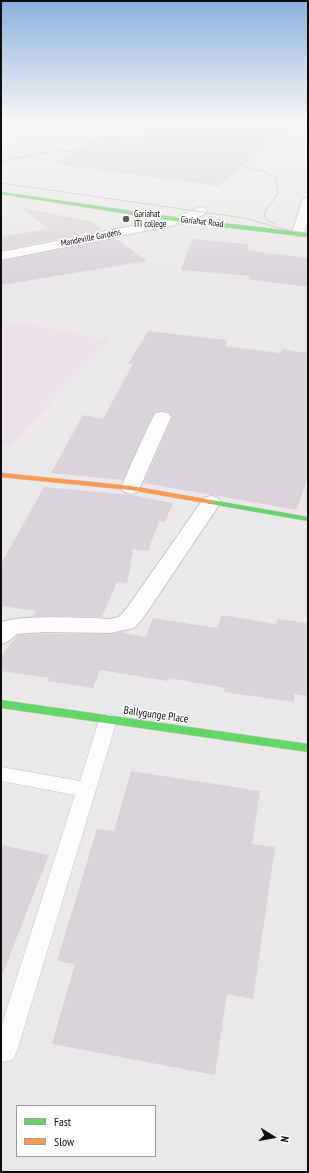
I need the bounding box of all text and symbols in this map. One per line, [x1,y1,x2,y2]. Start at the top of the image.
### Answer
place label: Gariahat ITI college [134,209,167,230]
marker: Gariahat ITI college [121,214,131,224]
street label: Gariahat Road [180,214,224,230]
street label: Mandeville Gardens [60,227,122,249]
street label: Ballygunge Place [123,704,189,726]
legend [16,1105,156,1157]
text: Fast [54,1114,71,1129]
north arrow [253,1117,293,1157]
text: Slow [54,1134,74,1149]
text: N [277,1135,292,1144]

